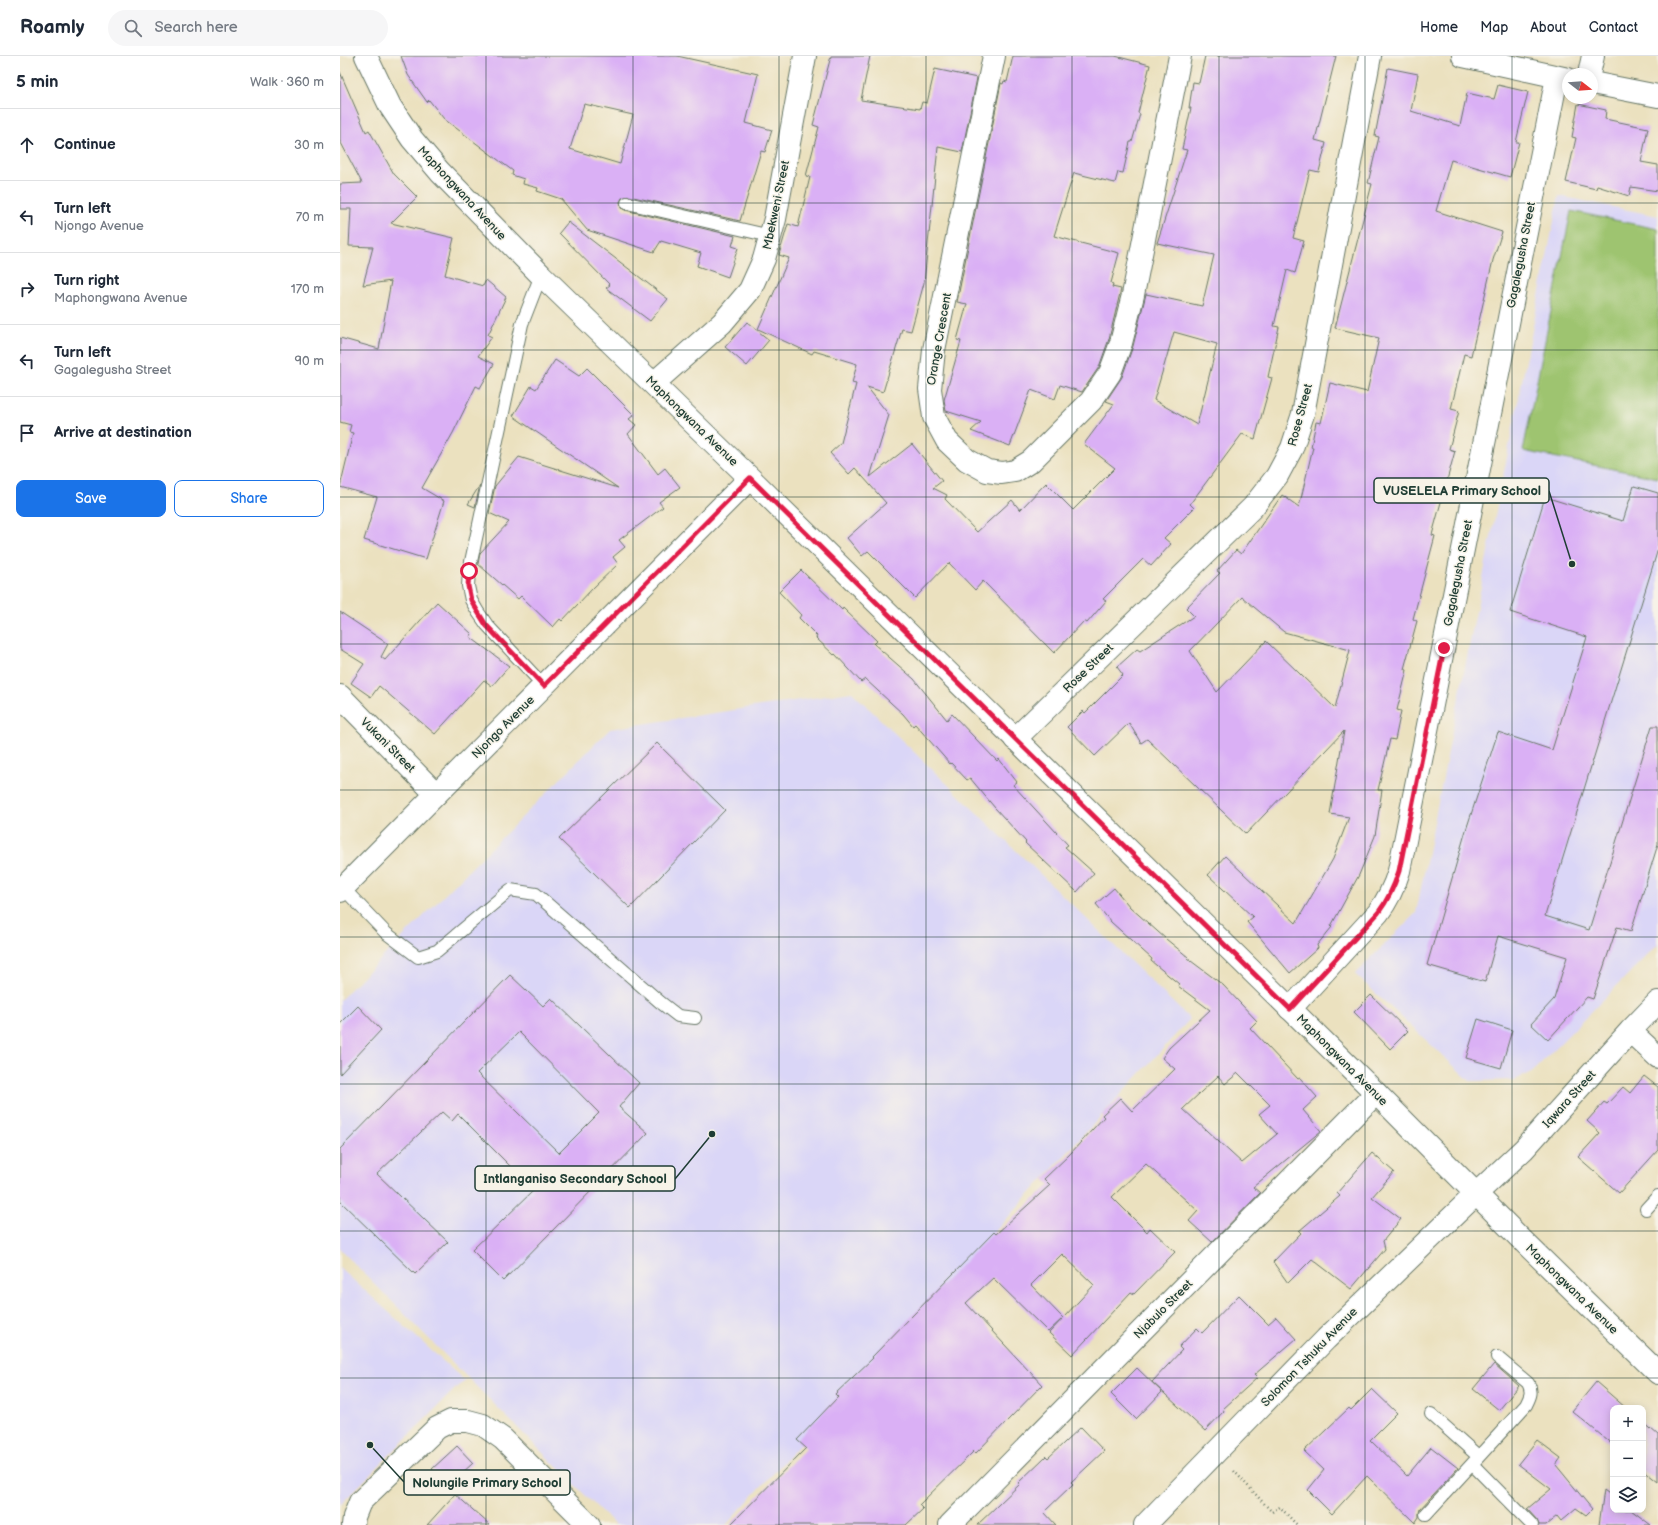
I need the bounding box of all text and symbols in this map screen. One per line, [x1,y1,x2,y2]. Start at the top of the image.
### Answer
search box [108,10,388,46]
text: Roamly [20,16,84,39]
icon: search [122,17,144,39]
text: Search here [154,18,238,37]
text: Home [1420,19,1458,36]
text: Map [1480,19,1508,36]
text: About [1530,19,1567,36]
text: Contact [1589,19,1638,36]
north arrow [1562,68,1598,104]
text: 5 min [16,72,59,92]
text: Walk · 360 m [250,74,324,90]
icon: ahead [16,134,38,156]
text: Continue [54,135,116,154]
text: 30 m [294,137,324,153]
street label: Maphongwana Avenue [414,143,509,243]
street label: Mbekweni Street [760,159,793,251]
text: Turn left [54,199,111,218]
street label: Gagalegusha Street [1504,200,1539,310]
icon: left [16,206,38,228]
text: 70 m [296,209,324,225]
text: Njongo Avenue [54,218,144,234]
text: Turn right [54,271,119,290]
icon: right [16,278,38,300]
text: 170 m [291,281,324,297]
text: Maphongwana Avenue [54,290,187,306]
street label: Orange Crescent [924,291,955,387]
text: Turn left [54,343,111,362]
icon: left [16,350,38,372]
text: 90 m [295,353,324,369]
text: Gagalegusha Street [54,362,171,378]
street label: Maphongwana Avenue [642,373,741,470]
street label: Rose Street [1285,382,1316,448]
icon: arrive [16,422,38,444]
text: Arrive at destination [54,423,192,442]
callout: VUSELELA Primary School [1374,478,1549,503]
button: Save [16,480,166,517]
button: Share [174,480,324,517]
text: VUSELELA Primary School [1383,483,1541,499]
street label: Gagalegusha Street [1441,518,1476,628]
route start [460,562,478,580]
route end [1435,639,1453,657]
street label: Rose Street [1060,640,1117,696]
street label: Njongo Avenue [469,693,538,762]
street label: Vukani Street [357,715,418,776]
street label: Maphongwana Avenue [1293,1012,1390,1109]
street label: Iqwara Street [1540,1067,1599,1131]
callout: Intlanganiso Secondary School [475,1166,675,1191]
text: Intlanganiso Secondary School [483,1171,667,1187]
street label: Maphongwana Avenue [1522,1241,1621,1338]
street label: Njabulo Street [1131,1276,1196,1342]
street label: Solomon Tshuku Avenue [1258,1305,1361,1410]
map controls [1610,1405,1646,1513]
button: + [1610,1405,1646,1441]
button: − [1610,1441,1646,1477]
callout: Nolungile Primary School [404,1470,570,1495]
text: Nolungile Primary School [412,1475,562,1491]
button: layers [1610,1477,1646,1513]

